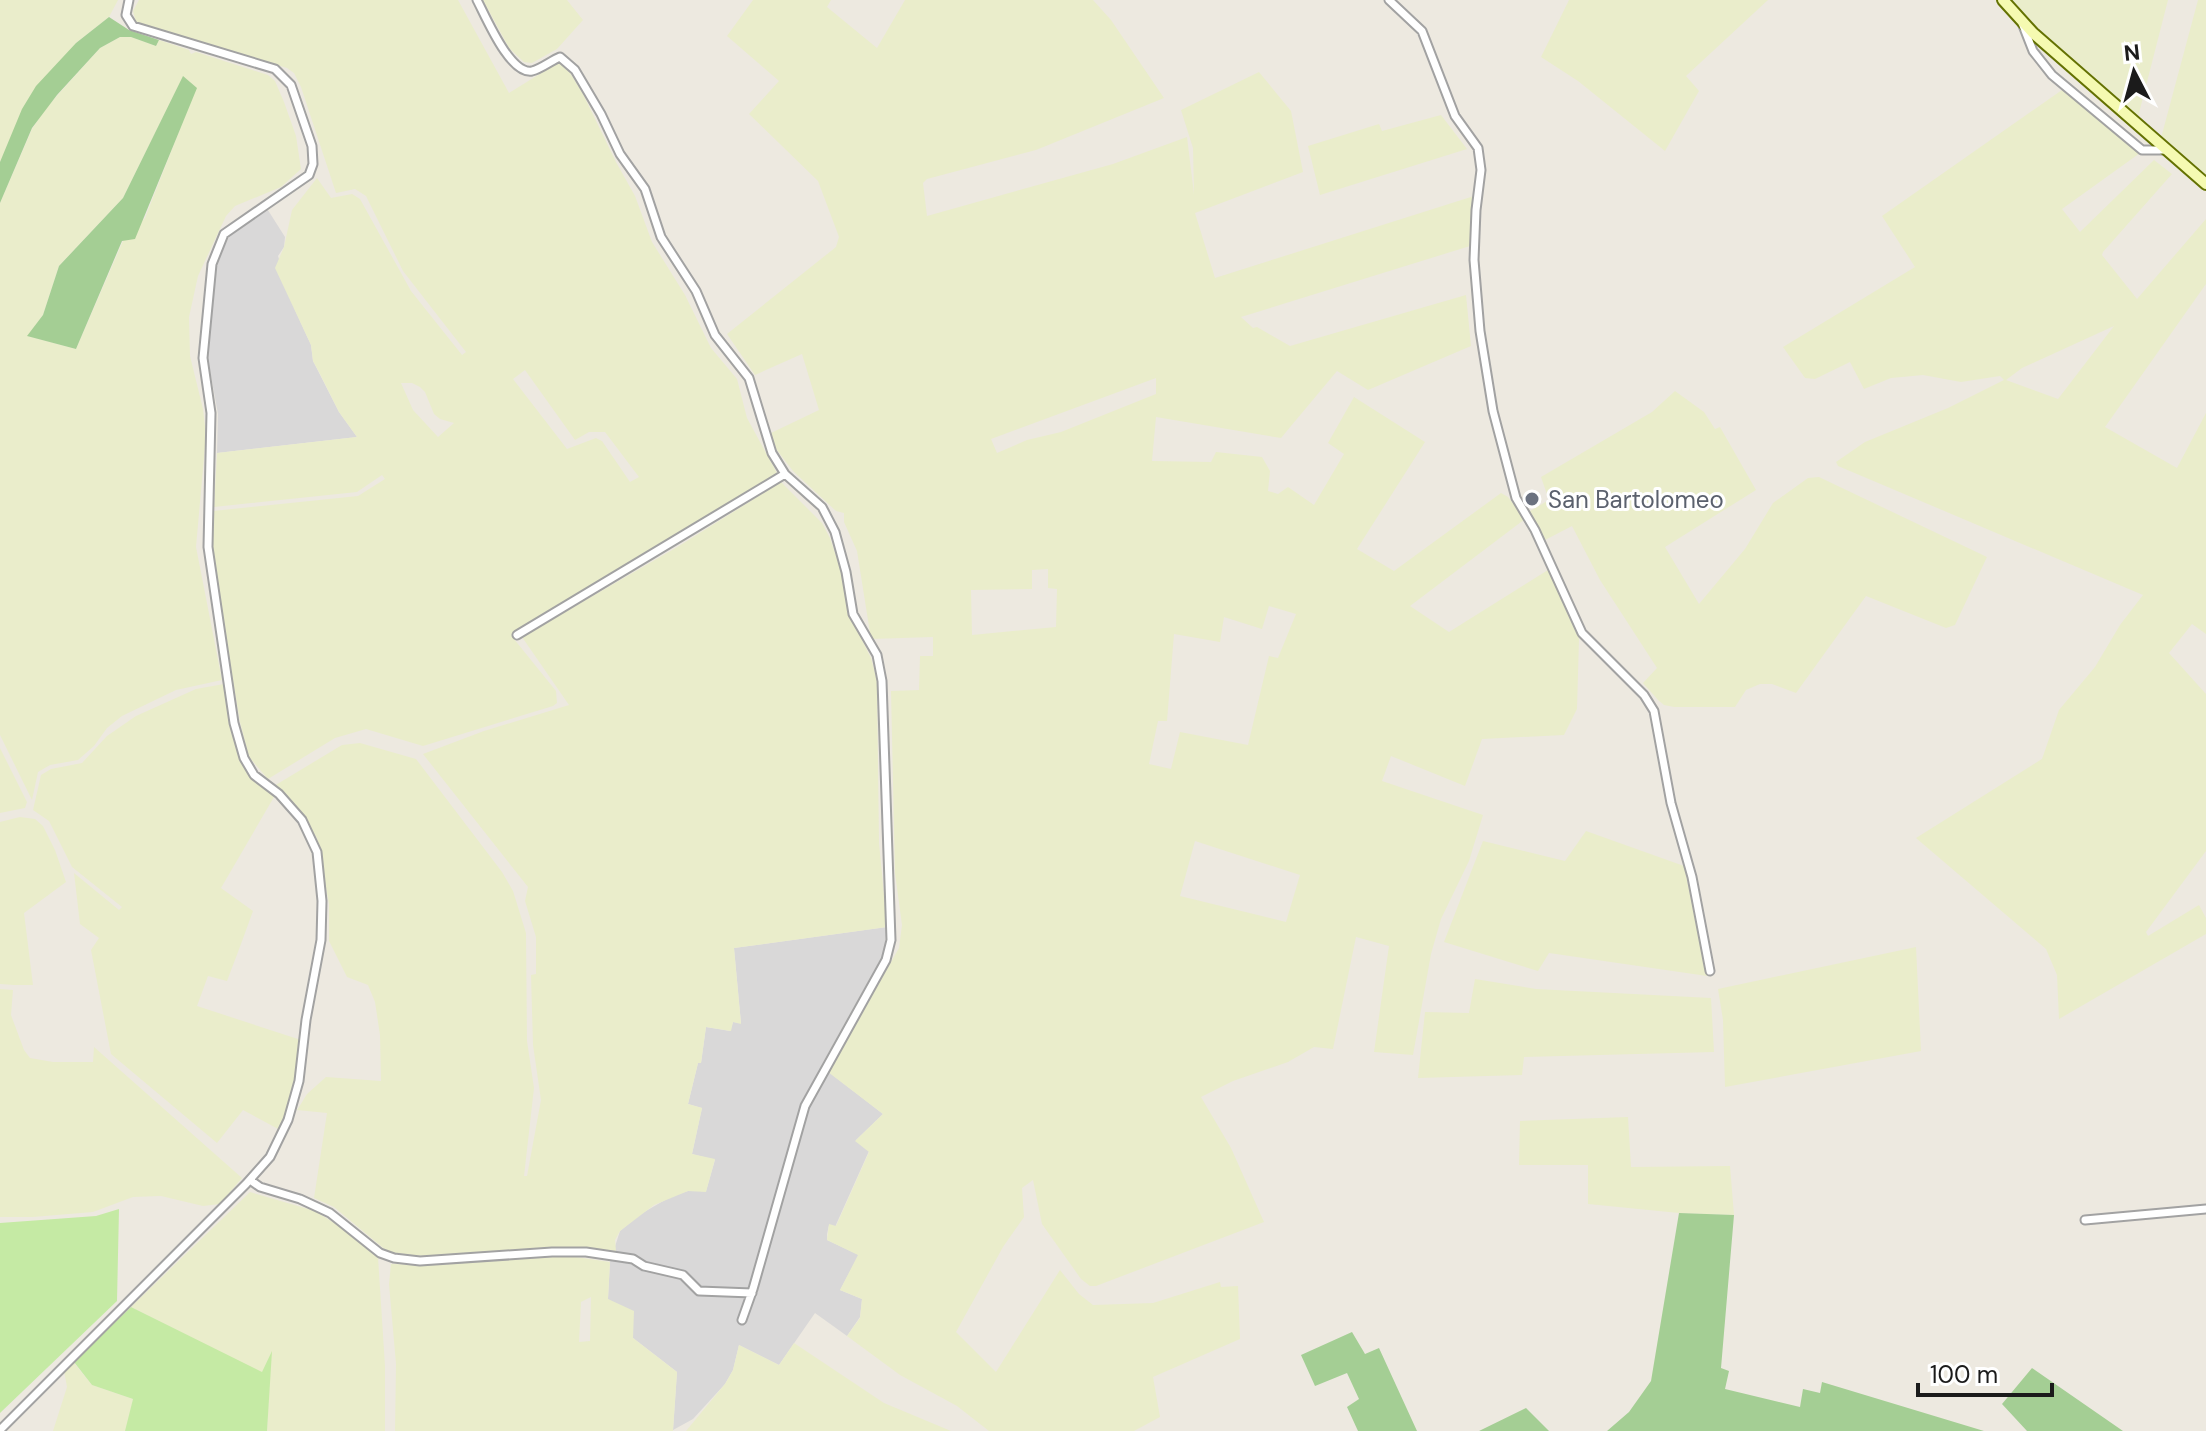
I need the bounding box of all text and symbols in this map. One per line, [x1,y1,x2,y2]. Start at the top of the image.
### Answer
north arrow [2094,32,2174,112]
text: N [2122,37,2141,68]
place label: San Bartolomeo [1548,484,1724,515]
marker: San Bartolomeo [1523,490,1541,508]
scale bar [1918,1347,2052,1397]
text: 100 m [1930,1359,1998,1390]

